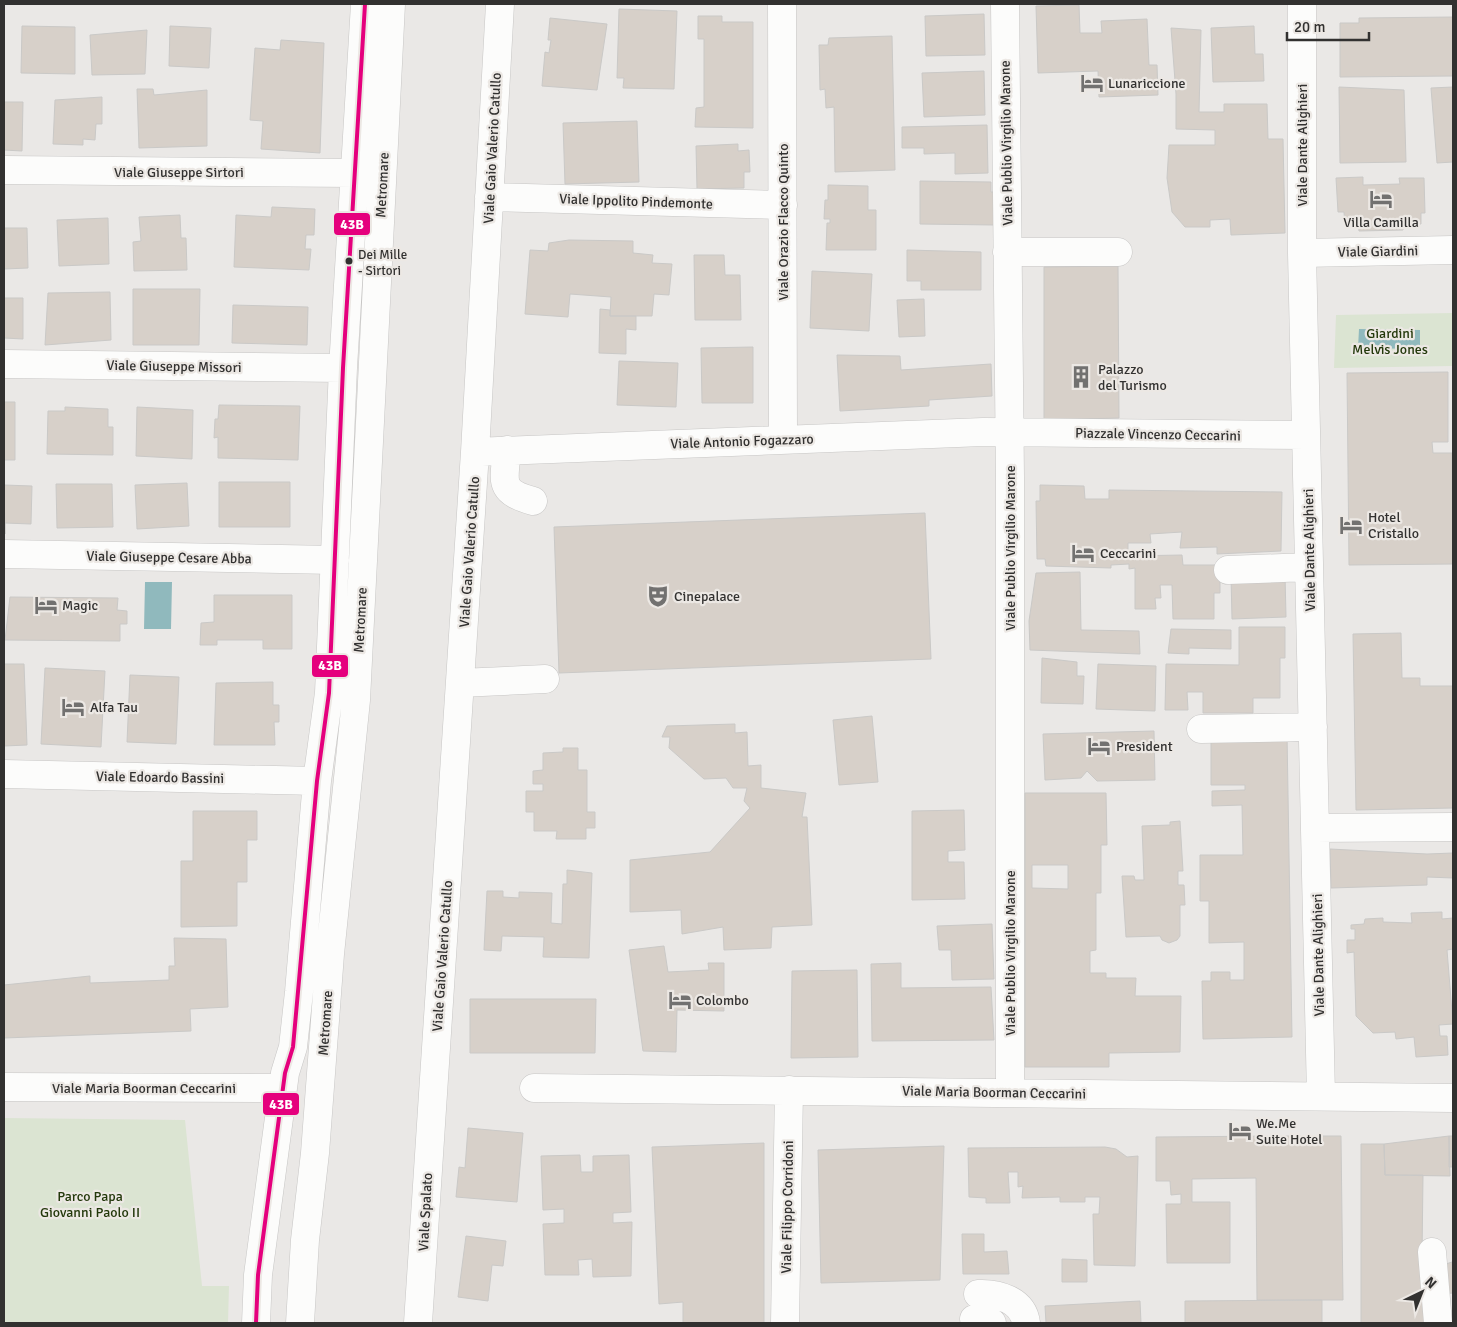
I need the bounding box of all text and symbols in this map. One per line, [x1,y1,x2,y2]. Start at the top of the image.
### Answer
scale bar [1287,10,1370,42]
text: 20 m [1294,18,1325,36]
street label: Viale Publio Virgilio Marone [997,60,1016,226]
hotel icon: Lunariccione [1079,70,1105,96]
street label: Viale Gaio Valerio Catullo [480,72,505,224]
place label: Lunariccione [1108,75,1186,92]
street label: Viale Dante Alighieri [1294,84,1311,206]
street label: Viale Orazio Flacco Quinto [775,144,792,300]
street label: Metromare [372,152,393,218]
street label: Viale Giuseppe Sirtori [114,164,244,181]
hotel icon: Villa Camilla [1368,186,1394,212]
street label: Viale Ippolito Pindemonte [559,190,713,213]
line badge: 43B [333,212,371,236]
place label: Villa Camilla [1343,214,1419,231]
text: 43B [340,216,364,233]
street label: Viale Giardini [1338,242,1418,261]
place label: Dei Mille - Sirtori [358,247,407,279]
marker: Dei Mille - Sirtori [344,256,354,266]
park label: Giardini Melvis Jones [1352,325,1428,358]
street label: Viale Giuseppe Missori [106,357,242,376]
place label: Palazzo del Turismo [1098,361,1167,394]
building icon: Palazzo del Turismo [1068,364,1094,390]
street label: Piazzale Vincenzo Ceccarini [1075,425,1241,444]
street label: Viale Antonio Fogazzaro [670,431,814,452]
street label: Viale Publio Virgilio Marone [1002,465,1019,631]
street label: Viale Gaio Valerio Catullo [456,476,483,628]
street label: Viale Dante Alighieri [1300,488,1319,612]
place label: Hotel Cristallo [1368,509,1419,542]
hotel icon: Hotel Cristallo [1338,512,1364,538]
hotel icon: Ceccarini [1070,540,1096,566]
place label: Ceccarini [1100,545,1156,562]
street label: Viale Giuseppe Cesare Abba [86,548,252,567]
theatre icon: Cinepalace [645,583,671,609]
street label: Metromare [350,587,371,653]
place label: Cinepalace [674,588,740,605]
hotel icon: Magic [33,592,59,618]
place label: Magic [62,597,98,614]
line badge: 43B [311,654,349,678]
text: 43B [318,657,342,674]
hotel icon: Alfa Tau [60,694,86,720]
place label: Alfa Tau [90,699,138,716]
hotel icon: President [1086,733,1112,759]
place label: President [1116,738,1173,755]
street label: Viale Edoardo Bassini [96,768,224,787]
street label: Viale Publio Virgilio Marone [1002,870,1019,1036]
street label: Viale Gaio Valerio Catullo [429,880,456,1032]
street label: Viale Dante Alighieri [1309,893,1328,1017]
hotel icon: Colombo [667,987,693,1013]
street label: Metromare [315,990,336,1056]
place label: Colombo [696,992,749,1009]
street label: Viale Maria Boorman Ceccarini [52,1080,236,1097]
street label: Viale Maria Boorman Ceccarini [902,1082,1086,1103]
line badge: 43B [262,1092,300,1116]
text: 43B [269,1096,293,1113]
place label: We.Me Suite Hotel [1256,1115,1322,1148]
hotel icon: We.Me Suite Hotel [1227,1118,1253,1144]
street label: Viale Filippo Corridoni [778,1140,797,1274]
street label: Viale Spalato [415,1172,436,1252]
park label: Parco Papa Giovanni Paolo II [40,1188,140,1221]
north arrow [1397,1267,1447,1317]
text: N [1421,1273,1440,1292]

